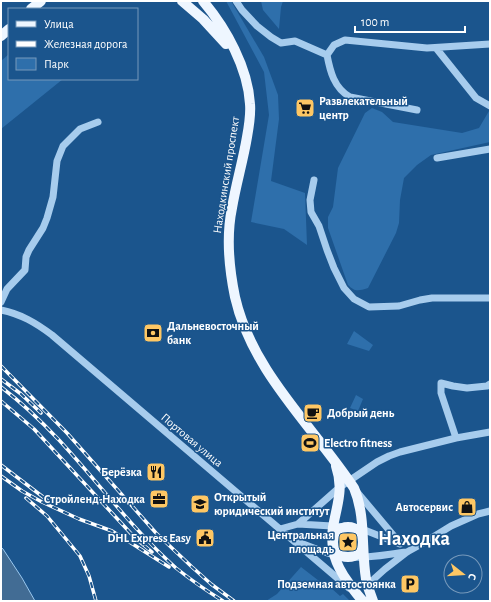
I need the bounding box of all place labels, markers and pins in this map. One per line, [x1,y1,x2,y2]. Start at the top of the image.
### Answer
place label: Развлекательный центр [319,95,408,121]
supermarket icon: Развлекательный центр [294,97,316,119]
place label: Дальневосточный банк [167,320,259,346]
bank icon: Дальневосточный банк [142,322,164,344]
cafe icon: Добрый день [302,402,324,424]
place label: Добрый день [327,407,395,419]
sports icon: Electro fitness [299,432,321,454]
place label: Electro fitness [324,437,393,449]
restaurant icon: Берёзка [145,461,167,483]
place label: Берёзка [101,466,142,478]
office icon: Стройленд-Находка [148,488,170,510]
place label: Открытый юридический институт [214,491,330,518]
place label: Стройленд-Находка [44,493,145,505]
school or university icon: Открытый юридический институт [189,493,211,515]
shop icon: Автосервис [456,496,478,518]
place label: Автосервис [396,501,453,513]
public building icon: DHL Express Easy [194,527,216,549]
place label: Центральная площадь [267,529,334,555]
place icon: Центральная площадь [337,531,359,553]
place label: DHL Express Easy [108,532,192,545]
parking icon: Подземная автостоянка [399,573,421,595]
place label: Подземная автостоянка [277,578,396,590]

